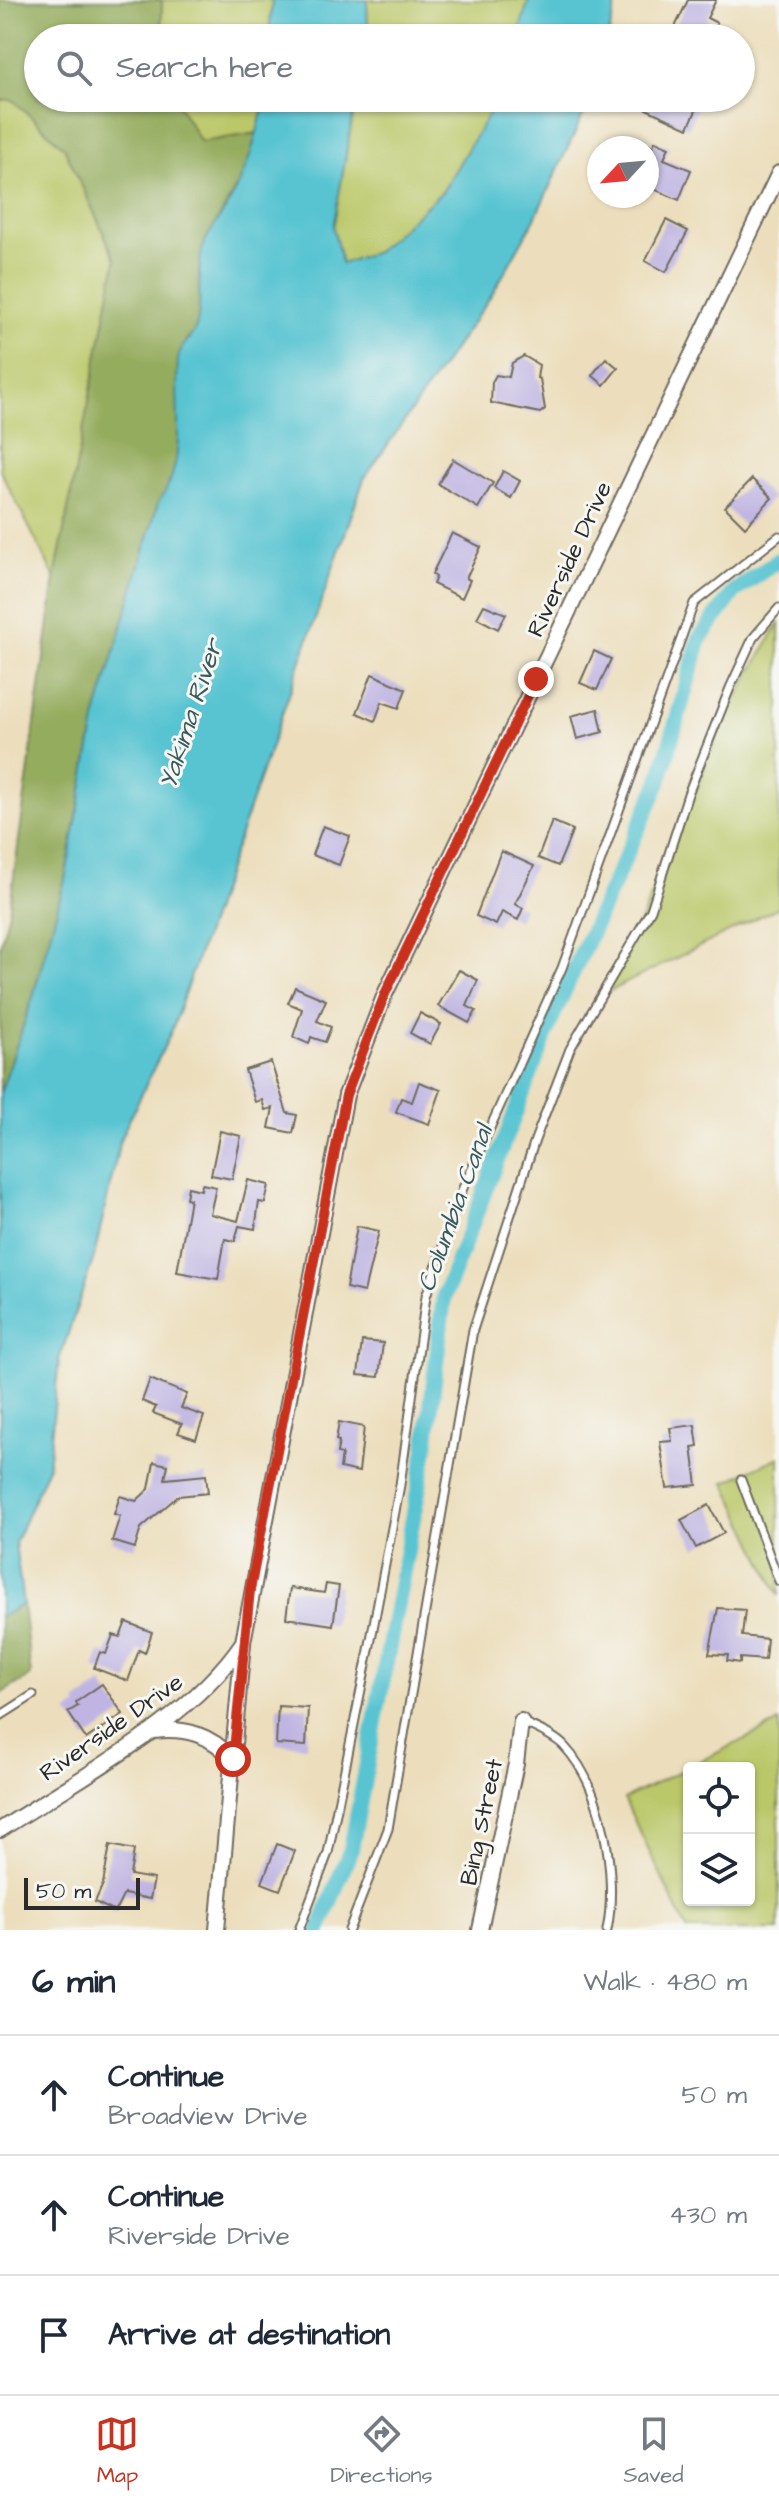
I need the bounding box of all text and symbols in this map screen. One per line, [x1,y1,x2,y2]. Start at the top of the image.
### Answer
search box [24,24,755,112]
icon: search [52,46,96,90]
text: Search here [116,47,293,89]
north arrow [587,136,659,208]
street label: Riverside Drive [519,476,621,643]
water label: Yakima River [150,632,233,794]
route end [518,661,554,697]
water label: Columbia Canal [408,1117,503,1297]
street label: Riverside Drive [33,1666,190,1790]
route start [215,1741,251,1777]
street label: Bing Street [452,1755,513,1889]
map controls [683,1762,755,1906]
button: locate [683,1762,755,1834]
button: layers [683,1834,755,1906]
scale bar [24,1874,140,1910]
text: 50 m [36,1876,91,1907]
text: 6 min [32,1958,116,2006]
text: Walk · 480 m [583,1964,747,2000]
text: Continue [108,2056,224,2098]
icon: ahead [32,2073,76,2117]
text: 50 m [682,2077,747,2113]
text: Broadview Drive [108,2098,308,2134]
text: Continue [108,2176,224,2218]
icon: ahead [32,2193,76,2237]
text: 430 m [669,2197,747,2233]
text: Riverside Drive [108,2218,290,2254]
icon: arrive [32,2313,76,2357]
text: Arrive at destination [108,2314,390,2356]
tab: Map [95,2412,139,2491]
tab: Directions [330,2412,433,2491]
tab: Saved [624,2412,684,2491]

